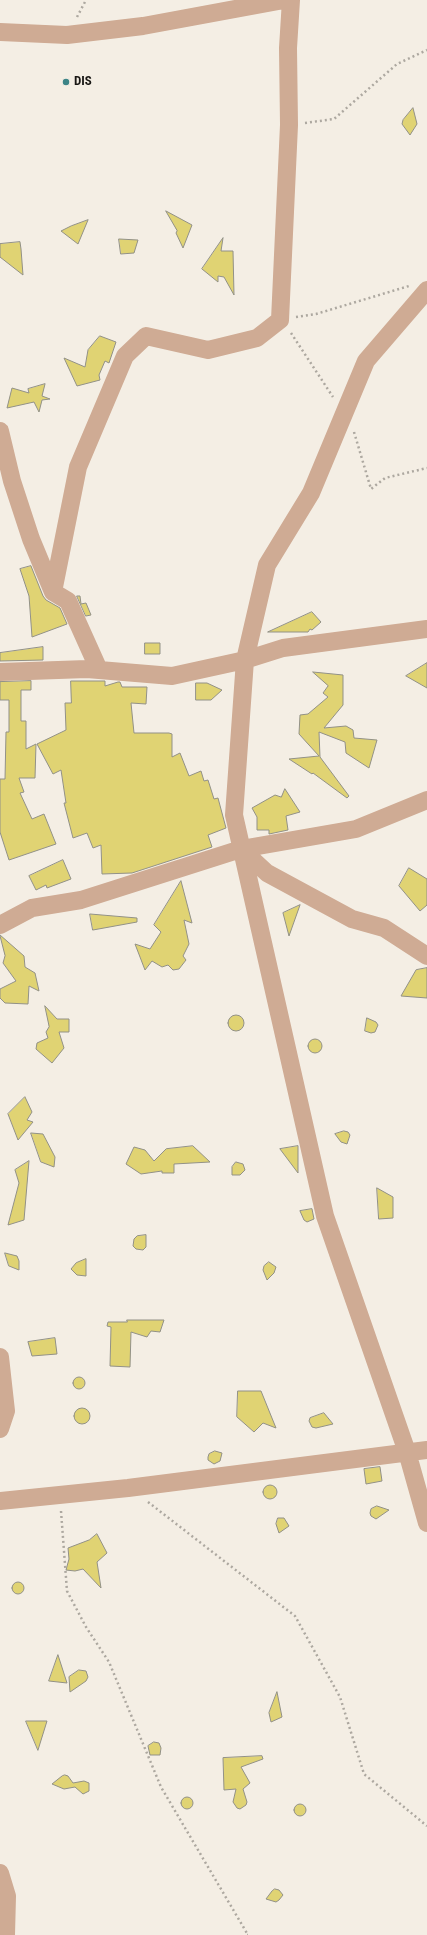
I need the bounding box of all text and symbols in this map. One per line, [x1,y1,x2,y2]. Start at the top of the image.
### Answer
place label: DIS [74,74,92,90]
marker: DIS [61,77,71,87]

